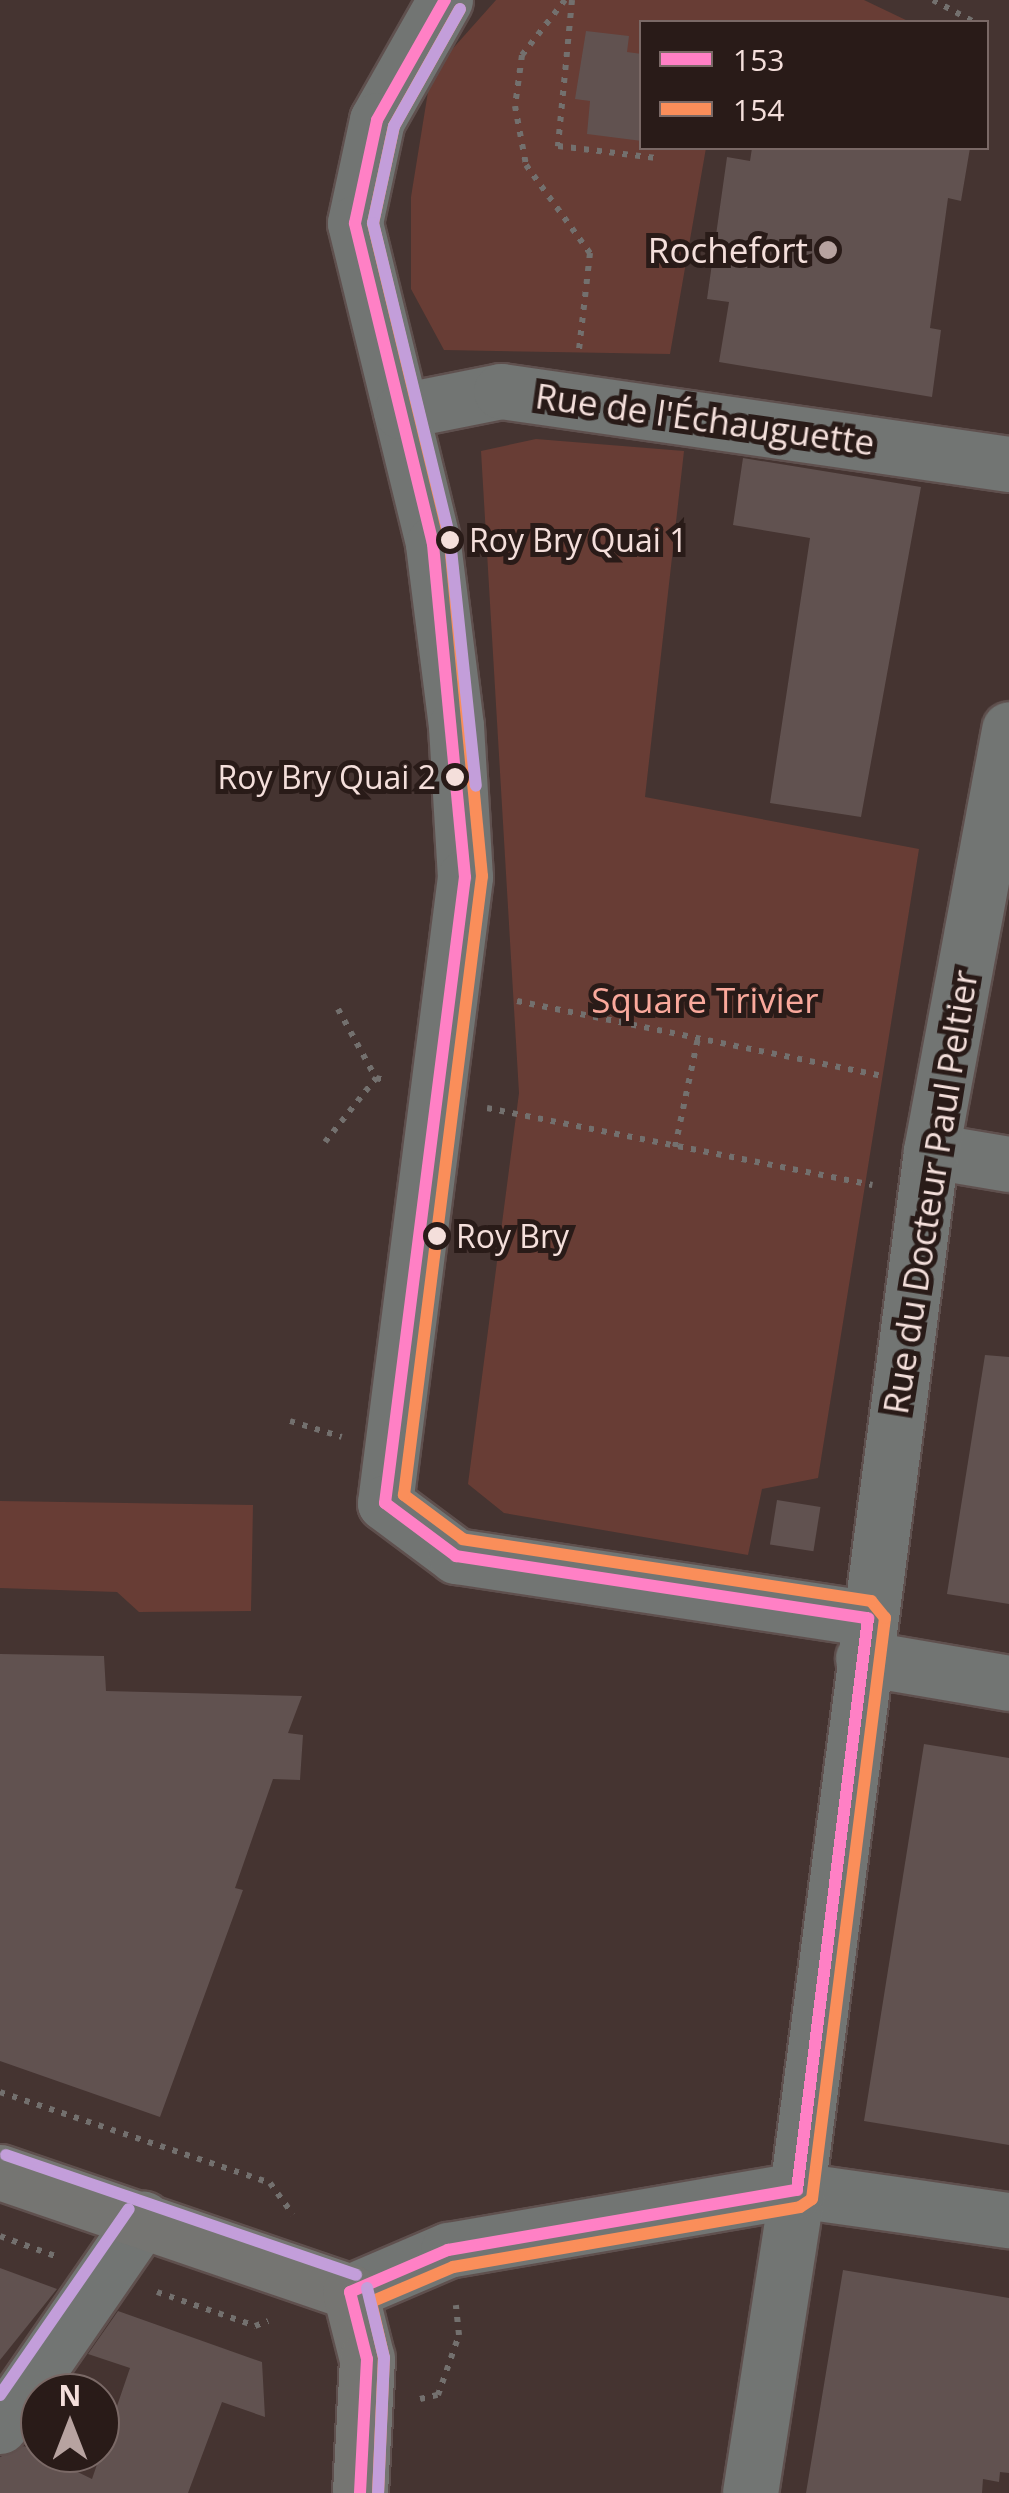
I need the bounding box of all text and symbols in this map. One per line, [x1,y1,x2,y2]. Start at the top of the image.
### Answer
legend [639,20,989,150]
text: 153 [733,39,784,80]
text: 154 [733,89,784,130]
place label: Rochefort [648,229,808,271]
marker: Rochefort [817,239,839,261]
street label: Rue de l'Échauguette [533,374,877,464]
place label: Roy Bry Quai 1 [469,521,687,559]
marker: Roy Bry Quai 1 [440,530,460,550]
place label: Roy Bry Quai 2 [218,758,436,796]
marker: Roy Bry Quai 2 [445,767,465,787]
street label: Rue du Docteur Paul Peltier [874,967,986,1417]
park label: Square Trivier [591,979,819,1021]
place label: Roy Bry [456,1217,569,1255]
marker: Roy Bry [427,1226,447,1246]
north arrow [20,2373,120,2473]
text: N [59,2376,81,2414]

